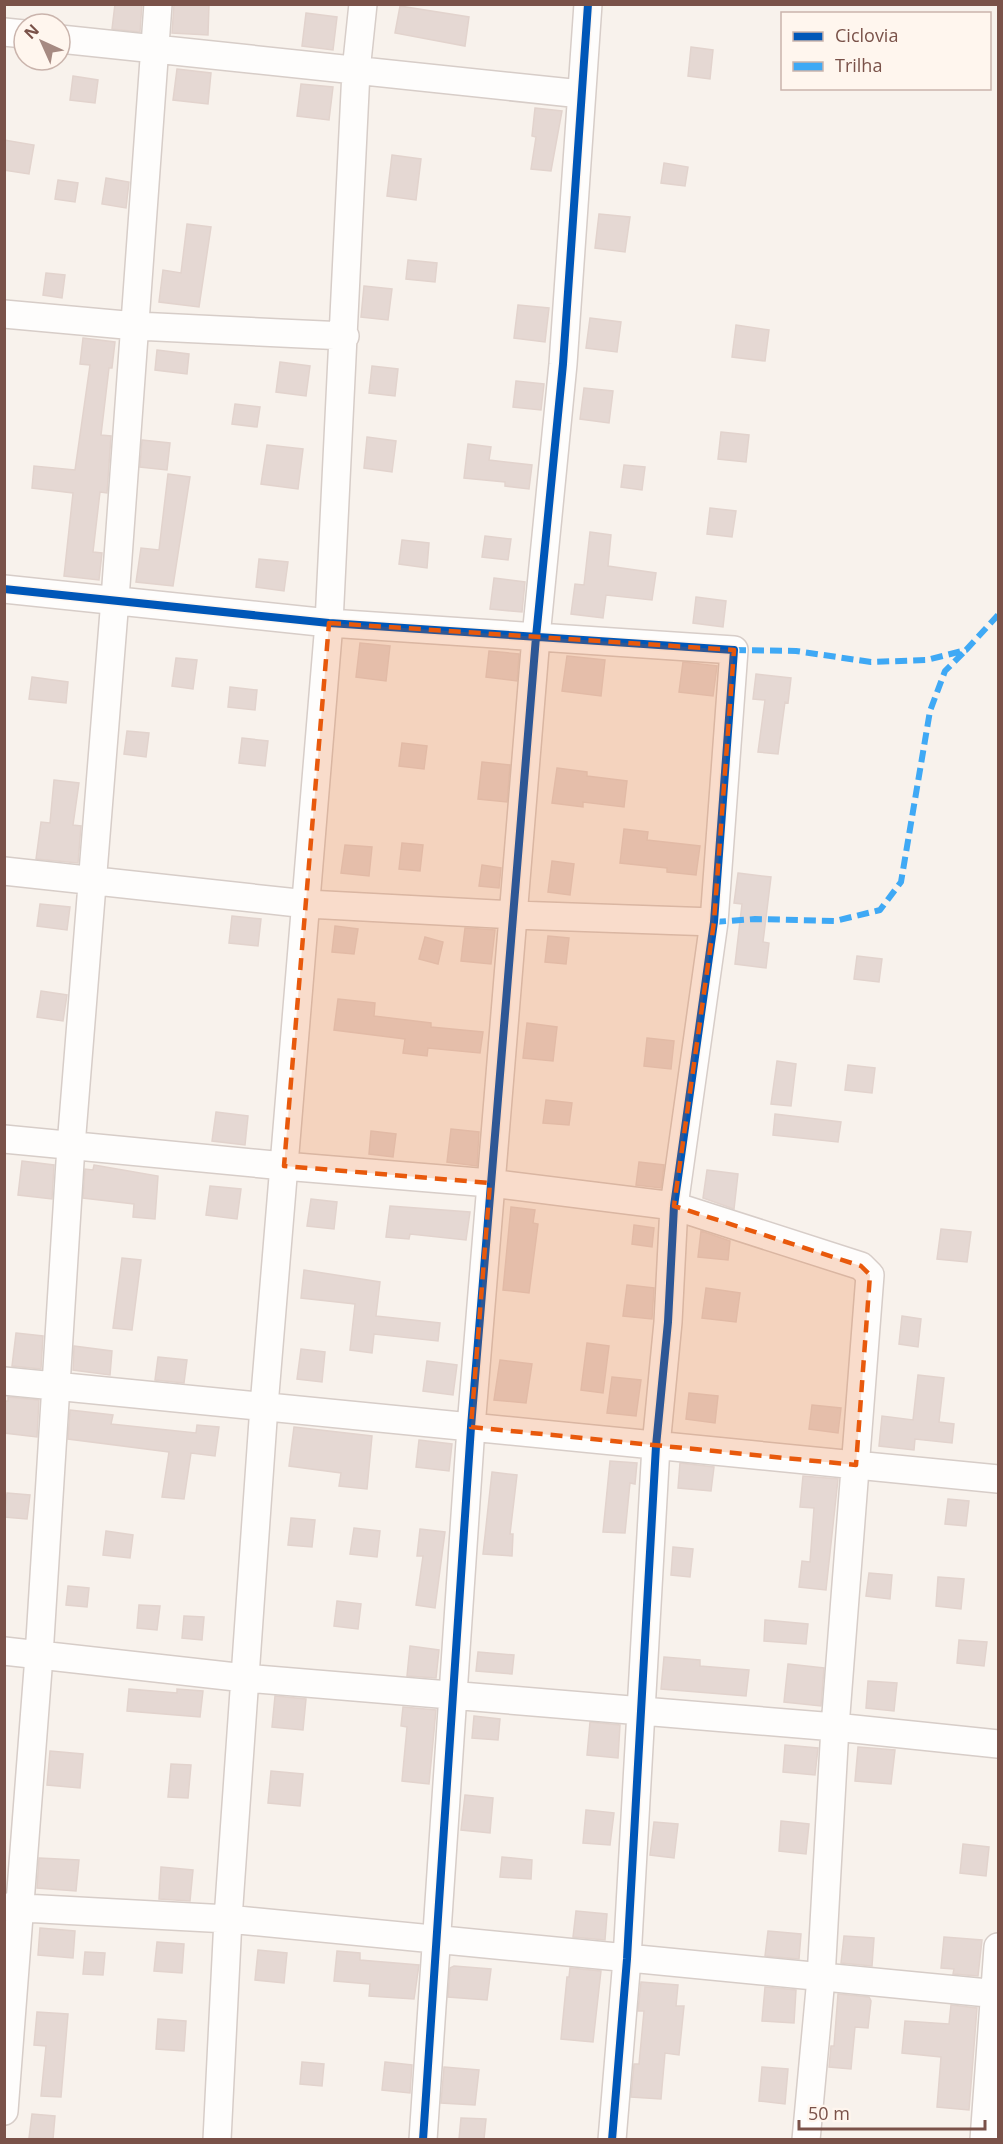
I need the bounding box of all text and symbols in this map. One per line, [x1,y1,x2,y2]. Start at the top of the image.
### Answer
north arrow [12,12,72,72]
legend [781,12,991,90]
text: N [19,19,44,44]
text: Ciclovia [835,23,898,47]
text: Trilha [835,53,882,77]
scale bar [799,2093,985,2131]
text: 50 m [808,2101,850,2125]

